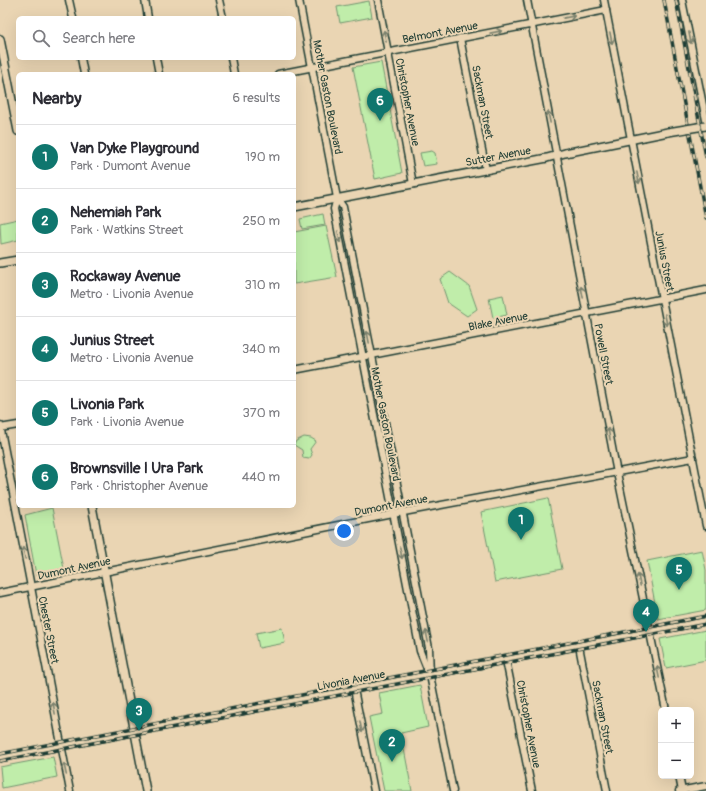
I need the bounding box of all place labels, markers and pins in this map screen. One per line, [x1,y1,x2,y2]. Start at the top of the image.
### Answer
pin: 6 [367,88,393,121]
pin: 1 [508,507,534,540]
pin: 5 [666,557,692,590]
pin: 4 [633,599,659,632]
pin: 3 [126,698,152,731]
pin: 2 [379,729,405,762]

